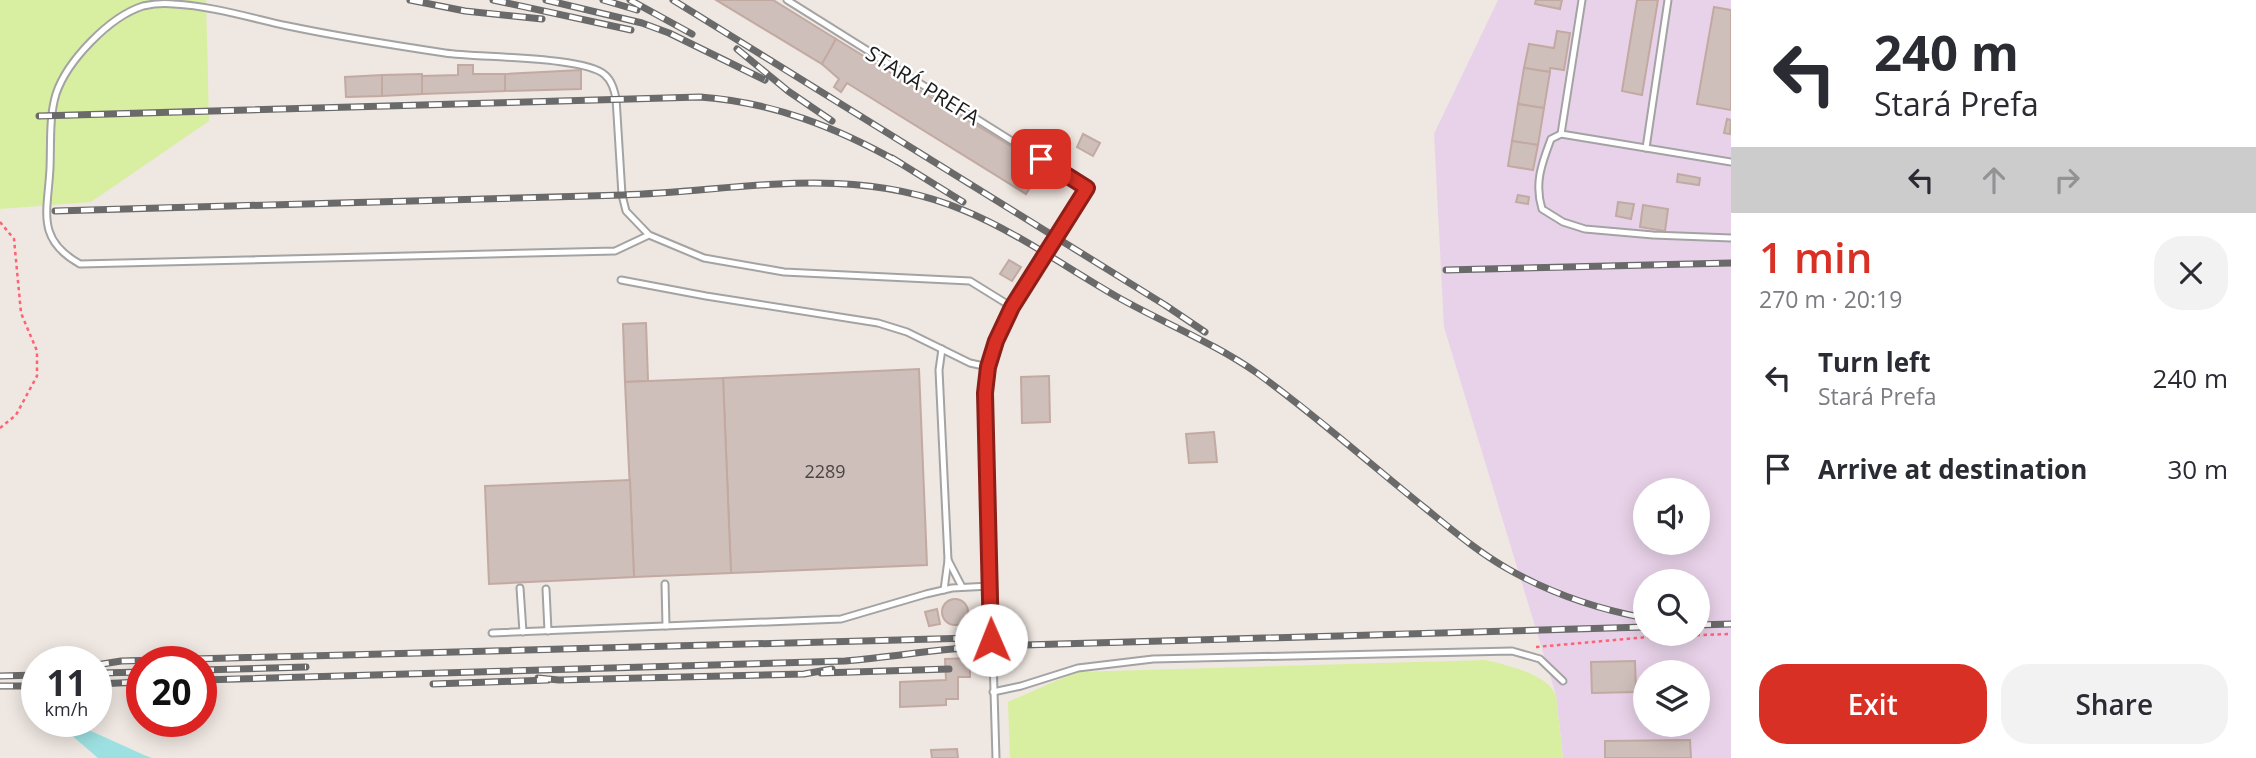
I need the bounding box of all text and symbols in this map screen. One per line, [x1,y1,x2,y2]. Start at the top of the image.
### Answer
text: 240 m [1874,19,2019,85]
icon: left [1759,28,1850,119]
street label: STARÁ PREFA [861,39,986,132]
text: Stará Prefa [1874,82,2039,125]
pin [1011,129,1071,189]
icon: arrive [1022,140,1060,178]
icon: left [1902,161,1940,199]
icon: ahead [1975,161,2013,199]
icon: right [2048,161,2086,199]
text: 1 min [1759,228,1872,285]
button: close [2154,236,2228,310]
text: 270 m · 20:19 [1759,283,1902,315]
text: Turn left [1818,344,1930,380]
icon: left [1759,359,1797,397]
text: 240 m [2153,360,2228,396]
text: Stará Prefa [1818,380,1936,412]
icon: arrive [1759,450,1797,488]
text: Arrive at destination [1818,451,2087,487]
text: 30 m [2167,451,2228,487]
house number: 2289 [804,459,846,483]
map controls [1633,478,1710,737]
button: sound [1633,478,1710,555]
button: search [1633,569,1710,646]
position arrow [954,603,1028,677]
speed limit sign: 20 [126,646,217,737]
text: 11 [46,659,87,706]
button: layers [1633,660,1710,737]
button: Exit [1759,664,1987,744]
button: Share [2001,664,2228,744]
text: km/h [45,697,88,721]

